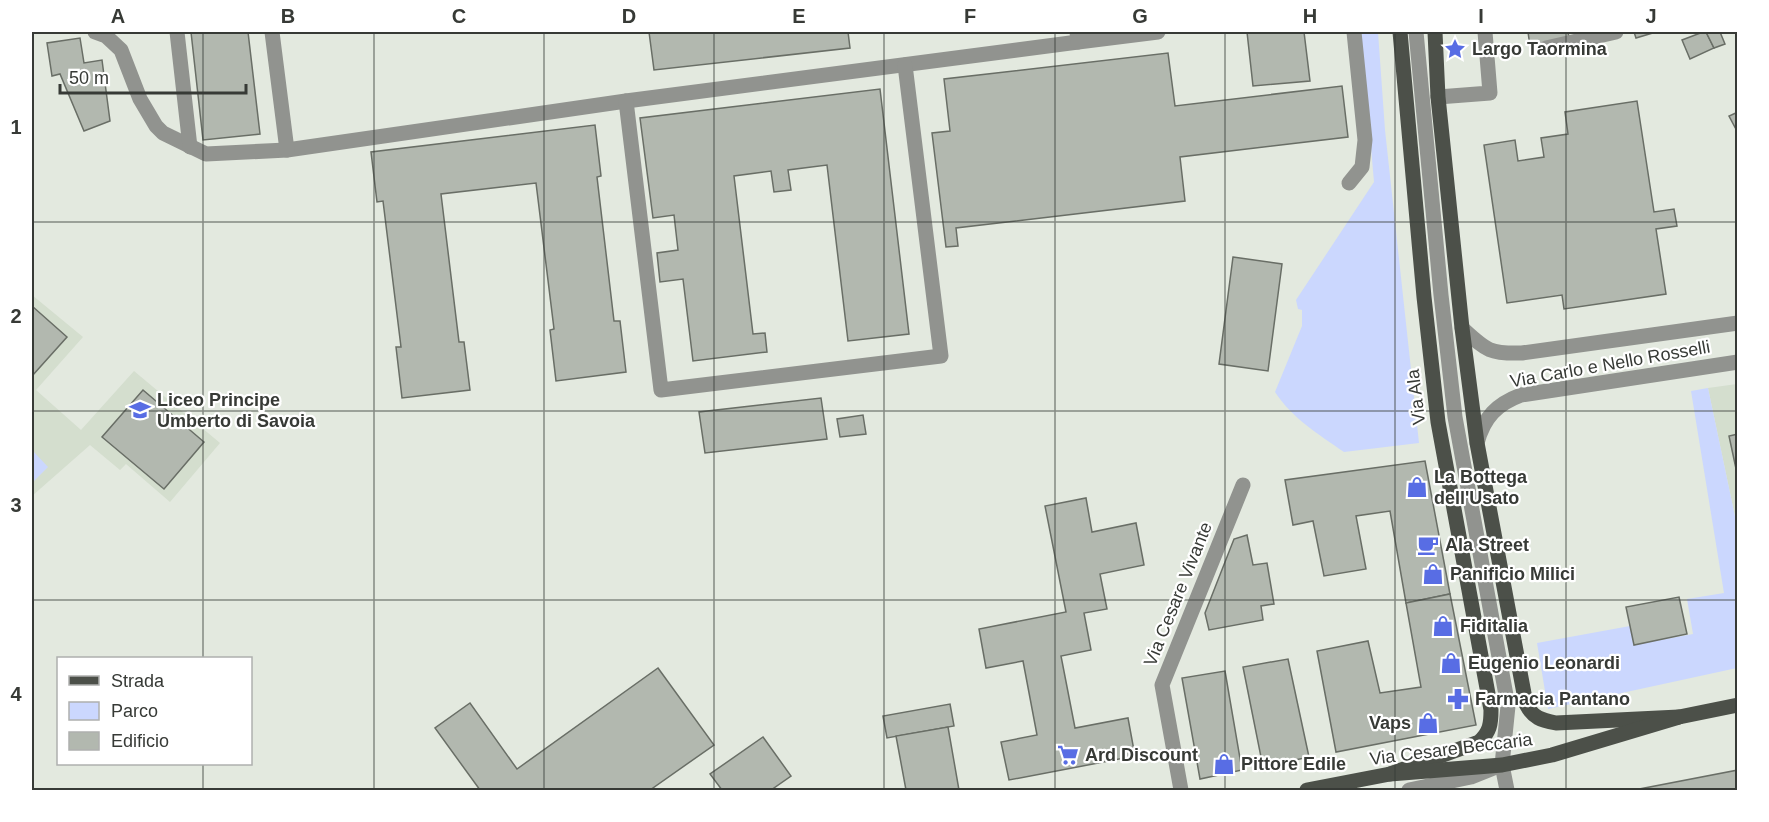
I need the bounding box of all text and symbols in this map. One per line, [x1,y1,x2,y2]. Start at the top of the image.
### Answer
text: A [111,5,125,27]
text: B [281,5,295,27]
text: C [452,5,466,27]
text: D [622,5,636,27]
text: E [792,5,806,27]
text: F [964,5,976,27]
text: G [1132,5,1148,27]
text: H [1303,5,1317,27]
text: I [1478,5,1484,27]
text: J [1645,5,1657,27]
place icon: Largo Taormina [1443,37,1467,61]
place label: Largo Taormina [1472,39,1608,59]
scale bar [60,57,246,95]
text: 50 m [69,68,109,88]
text: 1 [10,116,22,138]
text: 2 [10,305,22,327]
street label: Via Carlo e Nello Rosselli [1508,337,1712,391]
street label: Via Ala [1403,367,1429,426]
place label: Liceo Principe Umberto di Savoia [157,390,316,431]
school or university icon: Liceo Principe Umberto di Savoia [128,398,152,422]
place label: La Bottega dell'Usato [1434,467,1528,508]
shop icon: La Bottega dell'Usato [1405,475,1429,499]
text: 3 [10,494,22,516]
street label: Via Cesare Vivante [1140,519,1216,669]
cafe icon: Ala Street [1416,533,1440,557]
place label: Ala Street [1445,535,1529,555]
shop icon: Panificio Milici [1421,562,1445,586]
place label: Panificio Milici [1450,564,1575,584]
shop icon: Fiditalia [1431,614,1455,638]
place label: Fiditalia [1460,616,1529,636]
shop icon: Eugenio Leonardi [1439,651,1463,675]
place label: Eugenio Leonardi [1468,653,1620,673]
legend [57,657,252,765]
text: Strada [111,671,165,691]
text: 4 [10,683,22,705]
pharmacy icon: Farmacia Pantano [1446,687,1470,711]
place label: Farmacia Pantano [1475,689,1630,709]
text: Parco [111,701,158,721]
shop icon: Vaps [1416,711,1440,735]
place label: Vaps [1369,713,1411,733]
street label: Via Cesare Beccaria [1369,729,1534,769]
text: Edificio [111,731,169,751]
supermarket icon: Ard Discount [1056,743,1080,767]
place label: Ard Discount [1085,745,1198,765]
shop icon: Pittore Edile [1212,752,1236,776]
place label: Pittore Edile [1241,754,1346,774]

